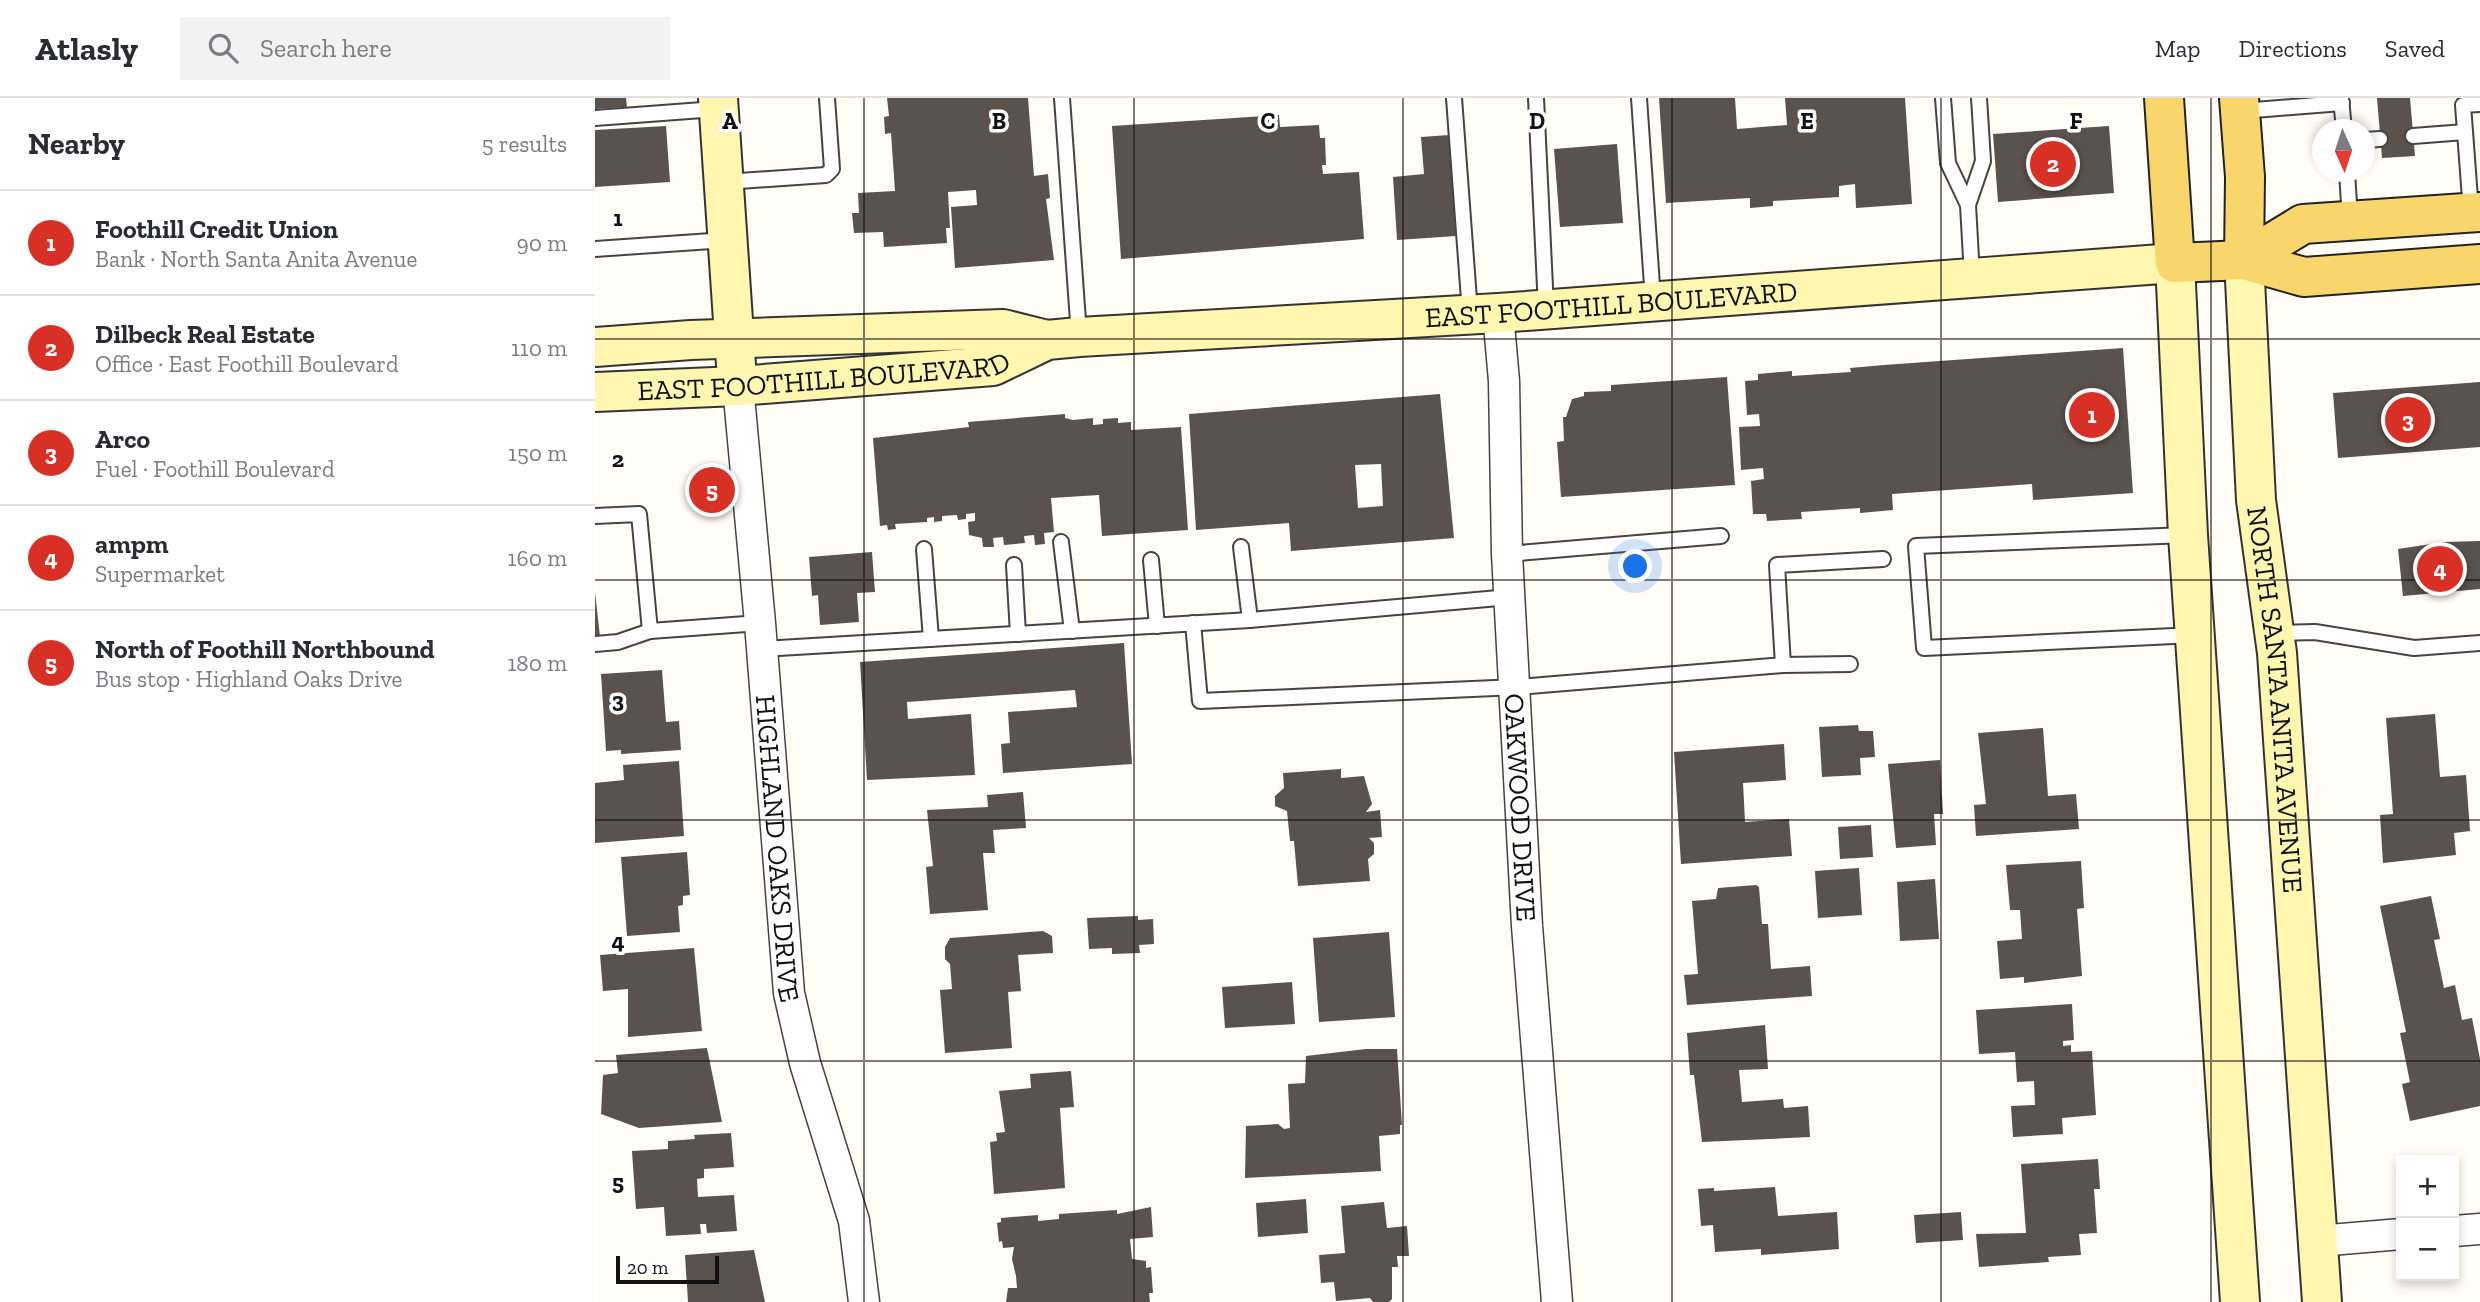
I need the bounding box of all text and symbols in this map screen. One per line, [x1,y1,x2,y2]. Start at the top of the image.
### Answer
search box [180,17,670,80]
text: Atlasly [35,29,138,68]
icon: search [204,29,242,67]
text: Search here [260,32,392,64]
text: Map [2155,34,2201,63]
text: Directions [2239,34,2347,63]
text: Saved [2385,34,2445,63]
text: A [722,107,738,135]
text: B [992,107,1006,135]
text: C [1261,107,1275,135]
text: D [1529,107,1545,135]
text: E [1800,107,1814,135]
text: F [2069,107,2083,135]
north arrow [2312,119,2375,182]
text: Nearby [28,126,125,162]
text: 5 results [482,130,567,158]
pin: 2 [2030,138,2076,190]
text: 1 [613,204,623,232]
text: Foothill Credit Union [95,213,338,245]
text: 1 [46,229,56,257]
text: 90 m [516,229,567,257]
text: Bank · North Santa Anita Avenue [95,245,417,273]
street label: EAST FOOTHILL BOULEVARD [1424,274,1798,334]
text: Dilbeck Real Estate [95,318,315,350]
text: 2 [45,334,57,362]
text: 110 m [511,334,567,362]
street label: EAST FOOTHILL BOULEVARD [637,344,1015,407]
text: Office · East Foothill Boulevard [95,350,399,378]
pin: 1 [2069,389,2115,441]
pin: 3 [2385,394,2431,446]
text: Arco [95,423,150,455]
text: 3 [45,439,57,467]
text: 150 m [508,439,567,467]
text: 2 [612,445,624,473]
text: Fuel · Foothill Boulevard [95,455,335,483]
pin: 5 [689,464,735,516]
street label: NORTH SANTA ANITA AVENUE [2241,504,2310,894]
text: ampm [95,528,169,560]
pin: 4 [2417,543,2463,595]
text: 4 [44,544,58,572]
text: 160 m [508,544,567,572]
your location [1618,549,1652,583]
text: Supermarket [95,560,225,588]
text: North of Foothill Northbound [95,633,435,665]
text: 5 [45,649,57,677]
text: 180 m [507,649,567,677]
text: Bus stop · Highland Oaks Drive [95,665,402,693]
text: 3 [612,686,624,714]
street label: OAKWOOD DRIVE [1498,693,1543,922]
street label: HIGHLAND OAKS DRIVE [749,694,807,1005]
text: 4 [611,927,625,955]
map controls [2396,1155,2459,1281]
button: + [2396,1155,2459,1218]
text: 5 [612,1168,624,1196]
button: − [2396,1218,2459,1281]
scale bar [616,1253,719,1285]
text: 20 m [627,1256,668,1279]

